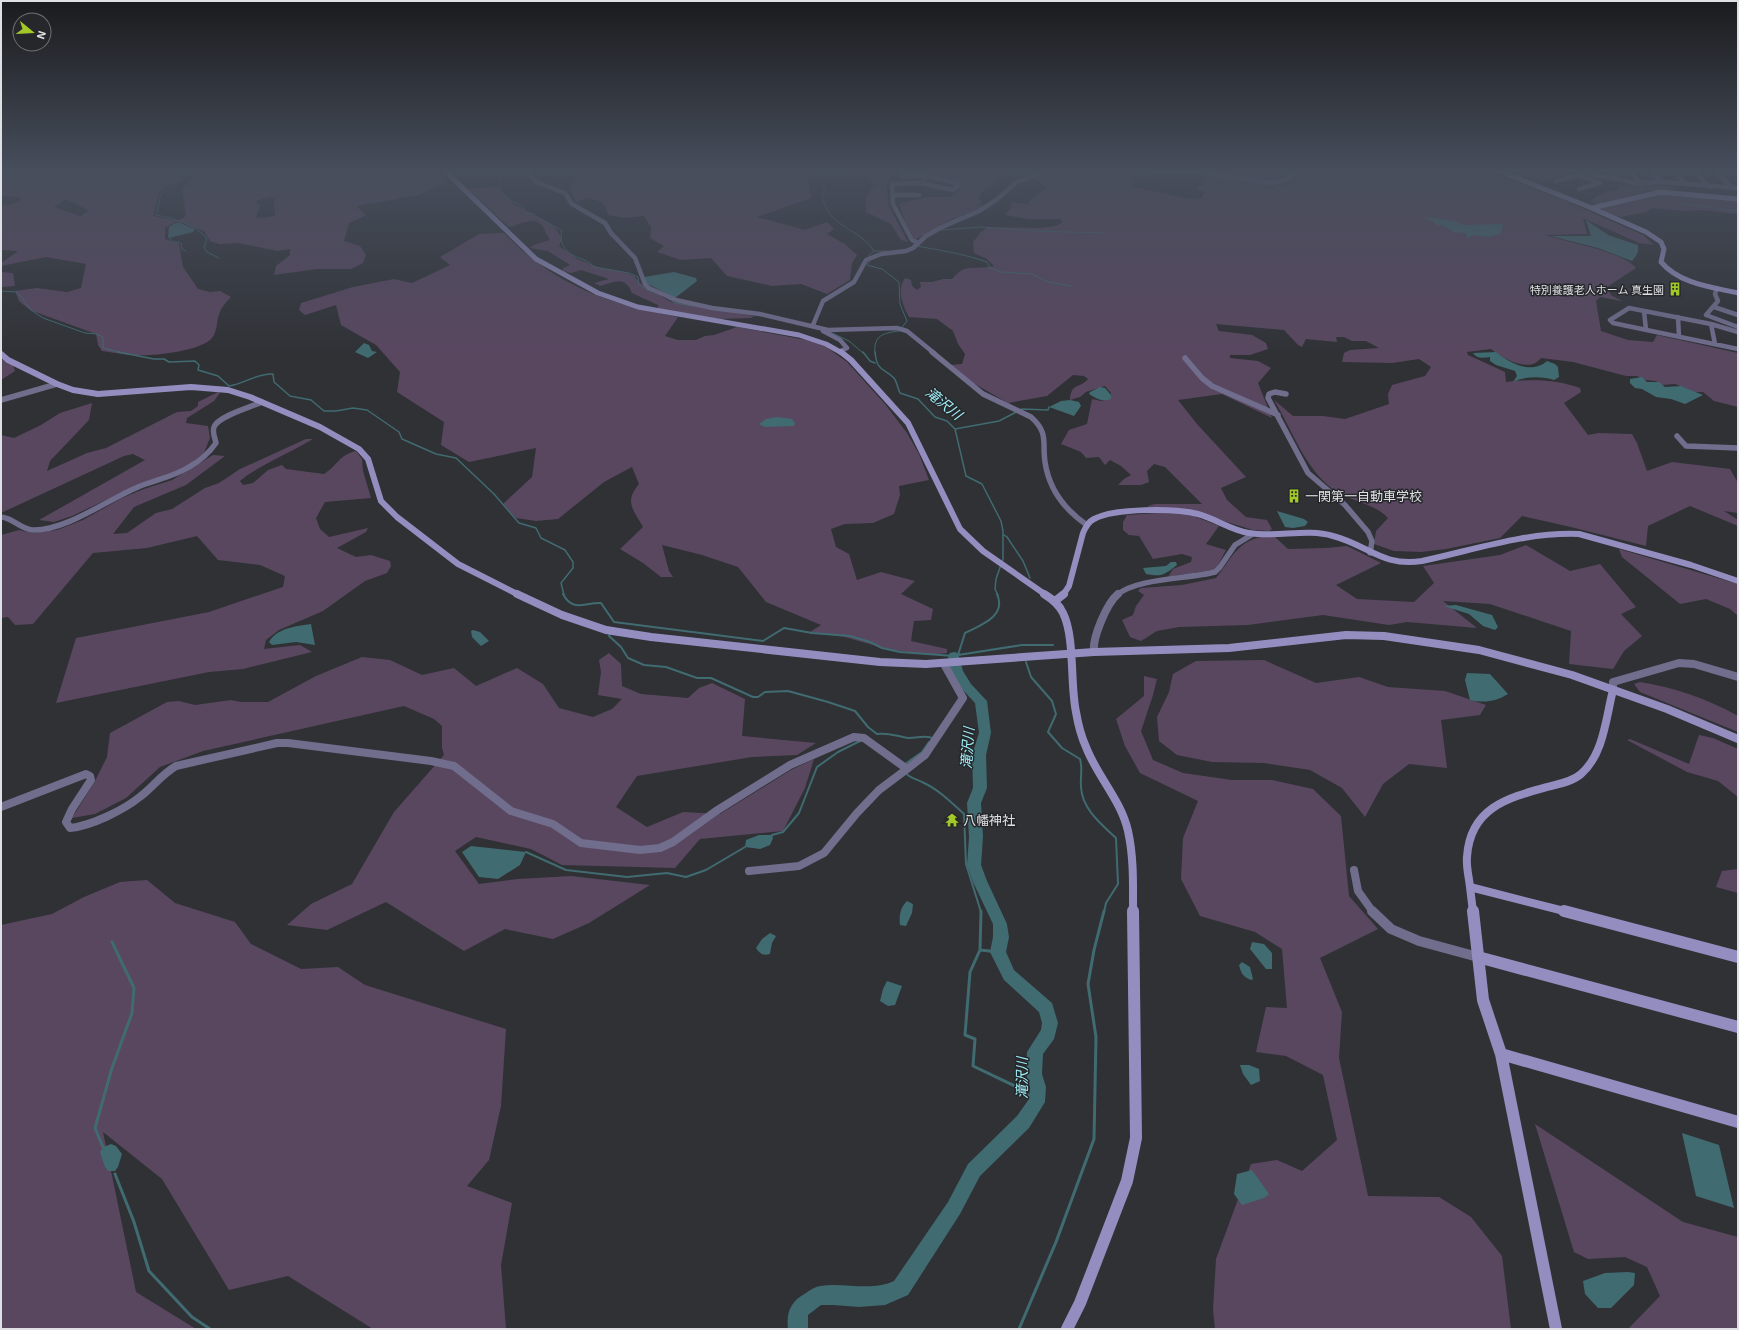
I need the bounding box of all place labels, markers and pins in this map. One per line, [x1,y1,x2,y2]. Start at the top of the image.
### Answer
building icon: 特別養護老人ホーム 真生園 [1667,281,1683,297]
place label: 特別養護老人ホーム 真生園 [1530,283,1664,296]
building icon: 一関第一自動車学校 [1286,488,1302,504]
place label: 一関第一自動車学校 [1305,488,1422,504]
temple icon: 八幡神社 [944,812,960,828]
place label: 八幡神社 [963,812,1015,828]

